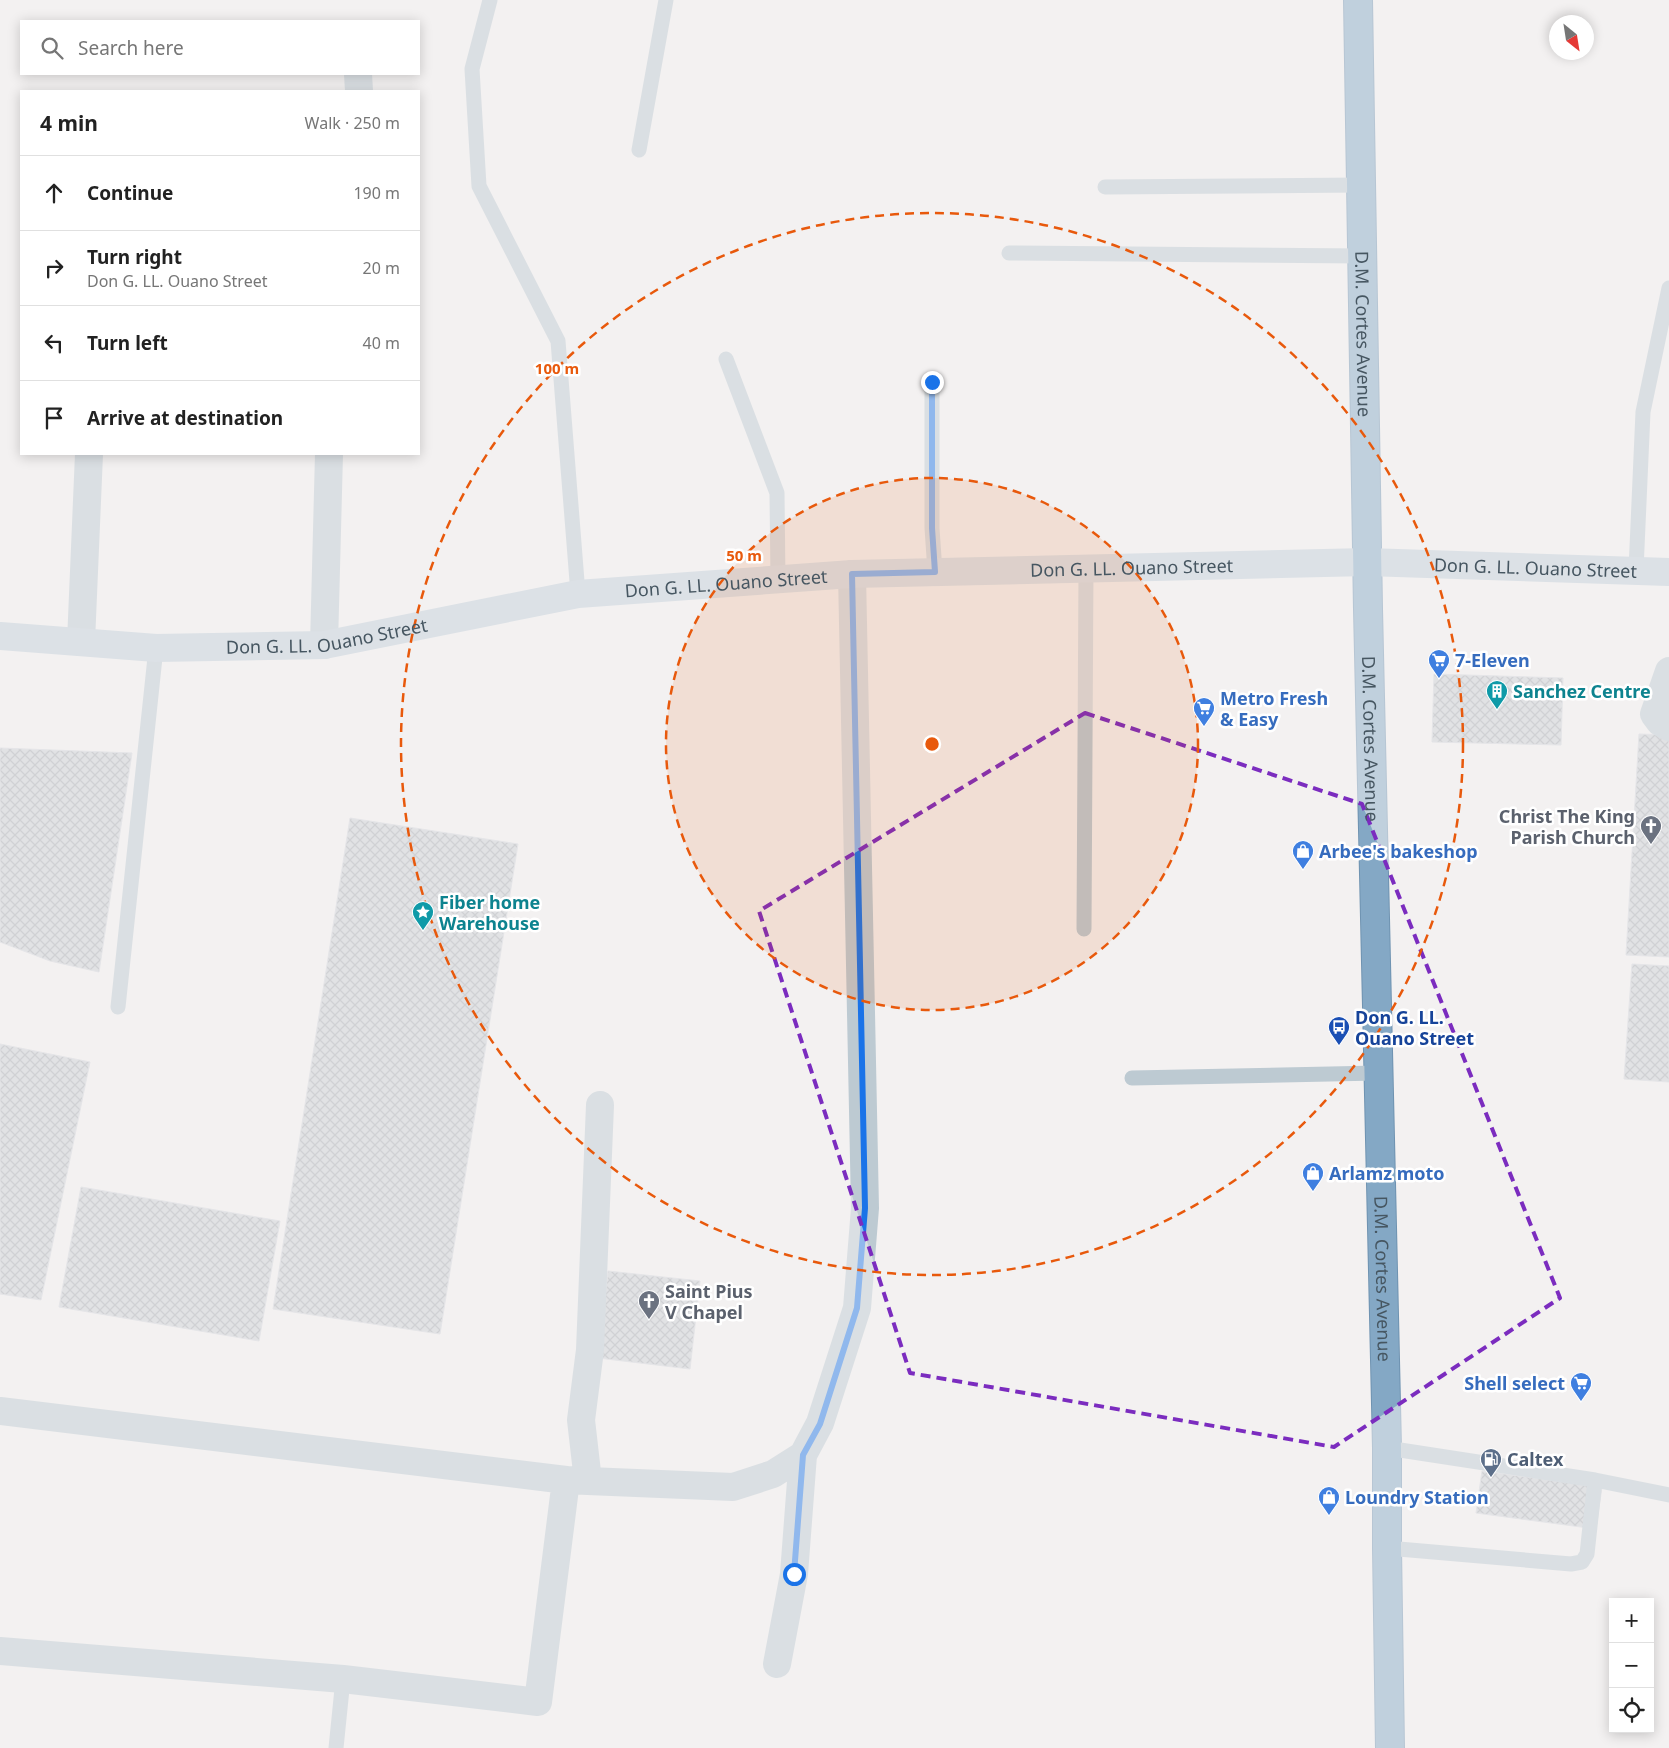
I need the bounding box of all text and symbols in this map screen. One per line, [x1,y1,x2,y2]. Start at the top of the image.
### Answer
north arrow [1549,15,1594,60]
search box [20,20,420,75]
icon: search [38,34,66,62]
text: Search here [78,35,184,61]
text: 4 min [40,109,98,137]
text: Walk · 250 m [305,112,400,134]
icon: ahead [40,179,68,207]
text: Continue [87,180,173,206]
text: 190 m [353,182,400,204]
text: Turn right [87,244,182,270]
street label: D.M. Cortes Avenue [1350,251,1377,417]
icon: right [40,254,68,282]
text: 20 m [363,257,400,279]
text: Don G. LL. Ouano Street [87,270,267,292]
icon: left [40,329,68,357]
text: Turn left [87,330,168,356]
text: 40 m [363,332,400,354]
text: 100 m [535,358,579,378]
route end [921,371,944,394]
icon: arrive [40,404,68,432]
text: Arrive at destination [87,405,283,431]
text: 50 m [726,545,762,565]
street label: Don G. LL. Ouano Street [1434,552,1638,583]
street label: Don G. LL. Ouano Street [1030,553,1234,582]
street label: Don G. LL. Ouano Street [624,564,829,603]
street label: Don G. LL. Ouano Street [226,612,430,659]
supermarket icon: 7-Eleven [1427,648,1451,679]
place label: 7-Eleven [1455,648,1530,672]
street label: D.M. Cortes Avenue [1357,656,1385,822]
building icon: Sanchez Centre [1485,679,1509,710]
place label: Sanchez Centre [1513,679,1651,703]
place label: Metro Fresh & Easy [1220,686,1328,731]
supermarket icon: Metro Fresh & Easy [1192,696,1216,727]
centre of rings [923,735,941,753]
place label: Christ The King Parish Church [1499,804,1635,849]
church icon: Christ The King Parish Church [1639,814,1663,845]
shop icon: Arbee's bakeshop [1291,839,1315,870]
place label: Arbee's bakeshop [1319,839,1478,863]
place label: Fiber home Warehouse [439,890,540,935]
place icon: Fiber home Warehouse [411,900,435,931]
place label: Don G. LL. Ouano Street [1355,1005,1474,1050]
bus stop icon: Don G. LL. Ouano Street [1327,1015,1351,1046]
shop icon: Arlamz moto [1301,1161,1325,1192]
place label: Arlamz moto [1329,1161,1445,1185]
street label: D.M. Cortes Avenue [1369,1195,1397,1362]
place label: Saint Pius V Chapel [665,1279,753,1324]
church icon: Saint Pius V Chapel [637,1289,661,1320]
place label: Shell select [1464,1371,1565,1395]
supermarket icon: Shell select [1569,1371,1593,1402]
fuel station icon: Caltex [1479,1447,1503,1478]
place label: Caltex [1507,1447,1564,1471]
shop icon: Loundry Station [1317,1485,1341,1516]
place label: Loundry Station [1345,1485,1489,1509]
route start [783,1563,806,1586]
map controls [1609,1598,1654,1733]
button: + [1609,1598,1654,1643]
button: − [1609,1643,1654,1688]
button: locate [1609,1688,1654,1733]

